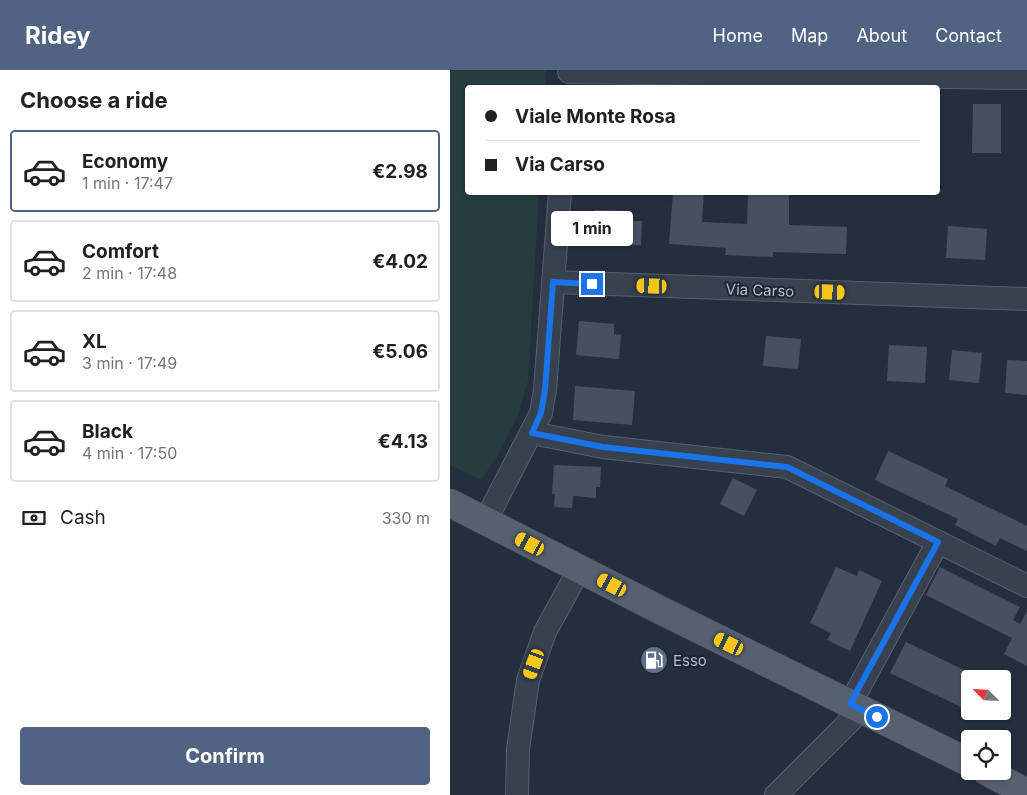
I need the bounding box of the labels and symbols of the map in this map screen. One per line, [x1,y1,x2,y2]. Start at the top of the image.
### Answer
callout: 1 min [551,212,633,246]
route end [581,273,603,295]
car [636,278,667,294]
street label: Via Carso [725,279,795,301]
car [814,284,845,300]
car [513,530,546,558]
car [595,571,628,599]
car [712,631,745,657]
fuel station icon: Esso [639,645,669,675]
car [521,647,546,681]
place label: Esso [673,651,707,670]
north arrow [961,670,1011,720]
route start [866,706,888,728]

